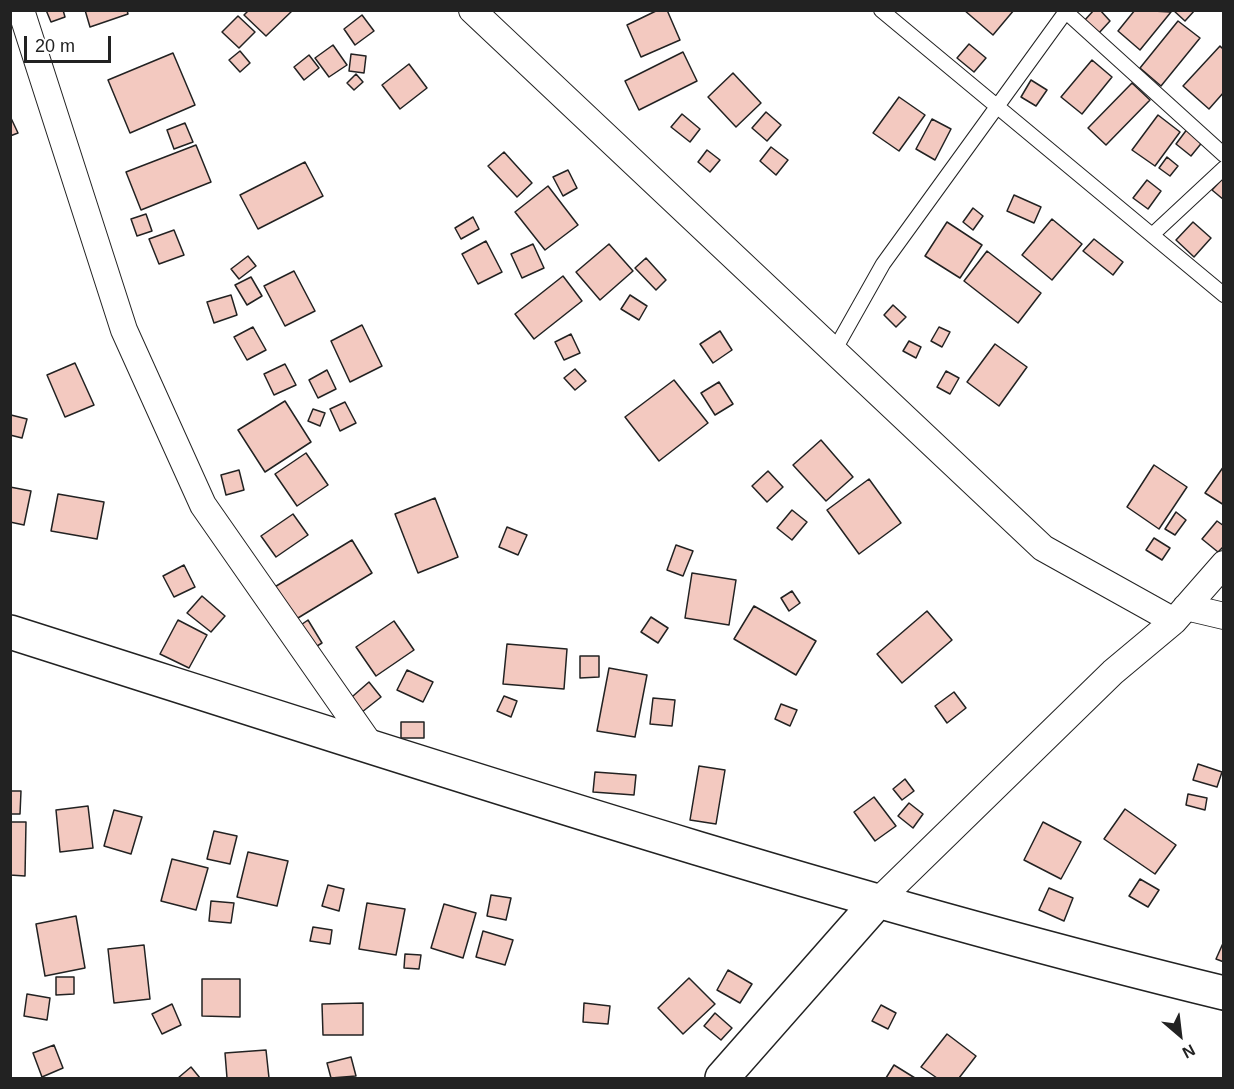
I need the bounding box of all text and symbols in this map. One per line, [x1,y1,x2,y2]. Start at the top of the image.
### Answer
scale bar [27,24,114,62]
text: 20 m [35,36,75,56]
north arrow [1150,1005,1210,1065]
text: N [1180,1041,1198,1062]

